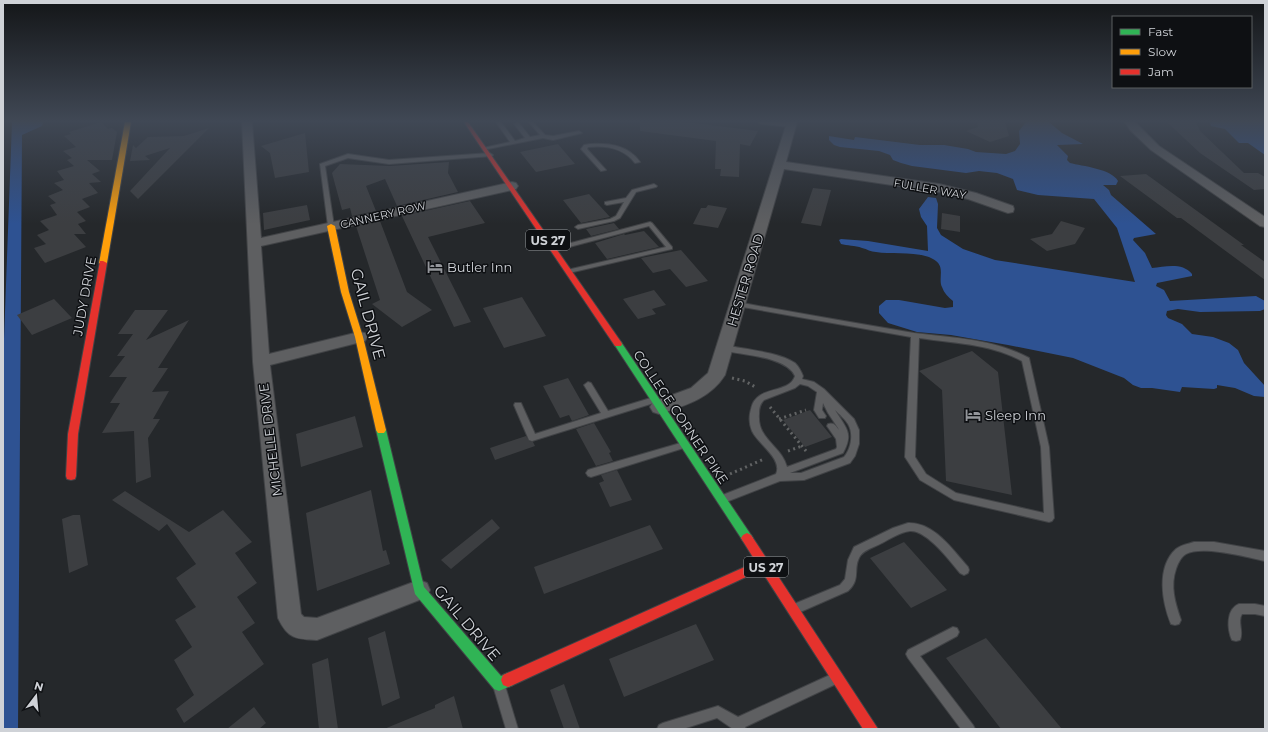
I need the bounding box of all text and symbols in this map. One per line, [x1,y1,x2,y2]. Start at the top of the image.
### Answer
legend [1112,16,1252,88]
text: Fast [1148,24,1173,39]
text: Slow [1148,44,1177,59]
text: Jam [1147,64,1174,79]
street label: FULLER WAY [893,176,967,202]
street label: CANNERY ROW [339,198,427,232]
road number: US 27 [526,230,570,250]
street label: HESTER ROAD [723,231,767,328]
street label: JUDY DRIVE [69,255,99,338]
hotel icon: Butler Inn [426,258,444,276]
place label: Butler Inn [447,259,512,275]
street label: GAIL DRIVE [347,266,389,362]
street label: COLLEGE CORNER PIKE [630,347,732,487]
street label: MICHELLE DRIVE [255,383,285,497]
hotel icon: Sleep Inn [964,406,982,424]
place label: Sleep Inn [985,407,1046,423]
road number: US 27 [744,557,788,577]
street label: GAIL DRIVE [430,581,504,665]
north arrow [16,676,56,716]
text: N [33,678,45,694]

